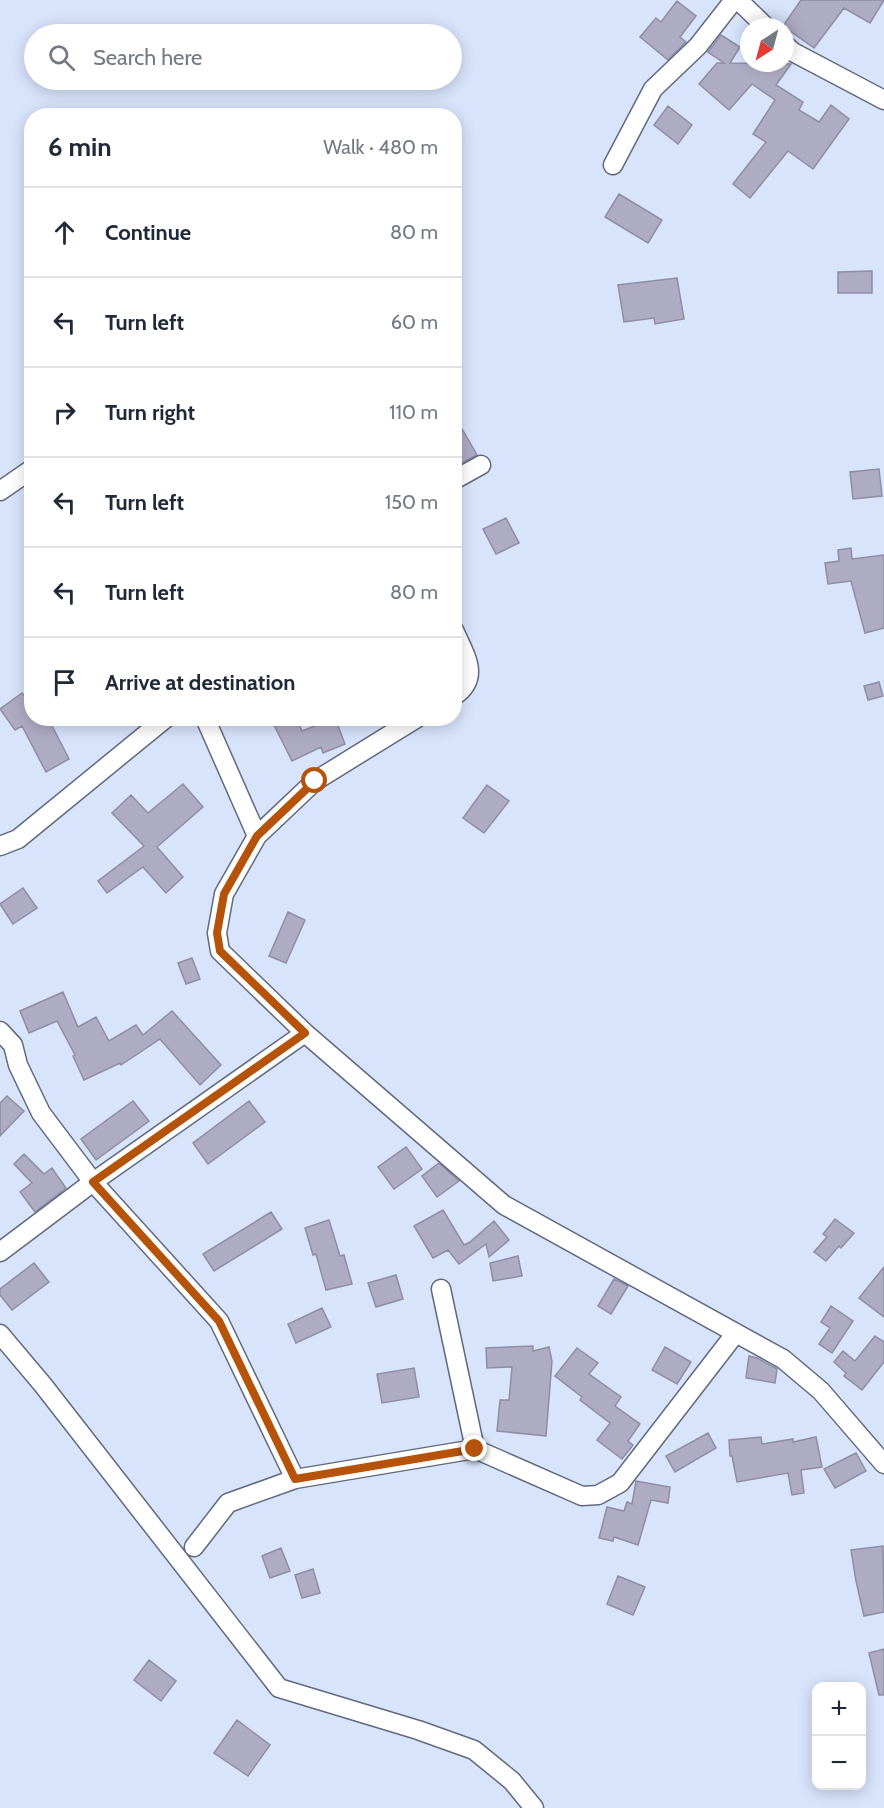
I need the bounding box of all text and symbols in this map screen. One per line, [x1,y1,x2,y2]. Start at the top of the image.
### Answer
north arrow [740,18,794,72]
search box [24,24,462,90]
icon: search [45,41,78,74]
text: Search here [93,44,202,71]
text: 6 min [48,131,112,163]
text: Walk · 480 m [323,135,438,159]
icon: ahead [48,216,81,249]
text: Continue [105,219,191,246]
text: 80 m [390,220,438,244]
icon: left [48,306,81,339]
text: Turn left [105,309,184,336]
text: 60 m [391,310,438,334]
icon: right [48,396,81,429]
text: Turn right [105,399,195,426]
text: 110 m [389,400,438,424]
icon: left [48,486,81,519]
text: Turn left [105,489,184,516]
text: 150 m [385,490,438,514]
icon: left [48,576,81,609]
text: Turn left [105,579,184,606]
text: 80 m [390,580,438,604]
icon: arrive [48,666,81,699]
text: Arrive at destination [105,669,295,696]
route start [301,767,327,793]
route end [461,1435,487,1461]
map controls [812,1682,866,1790]
button: + [812,1682,866,1736]
button: − [812,1736,866,1790]

